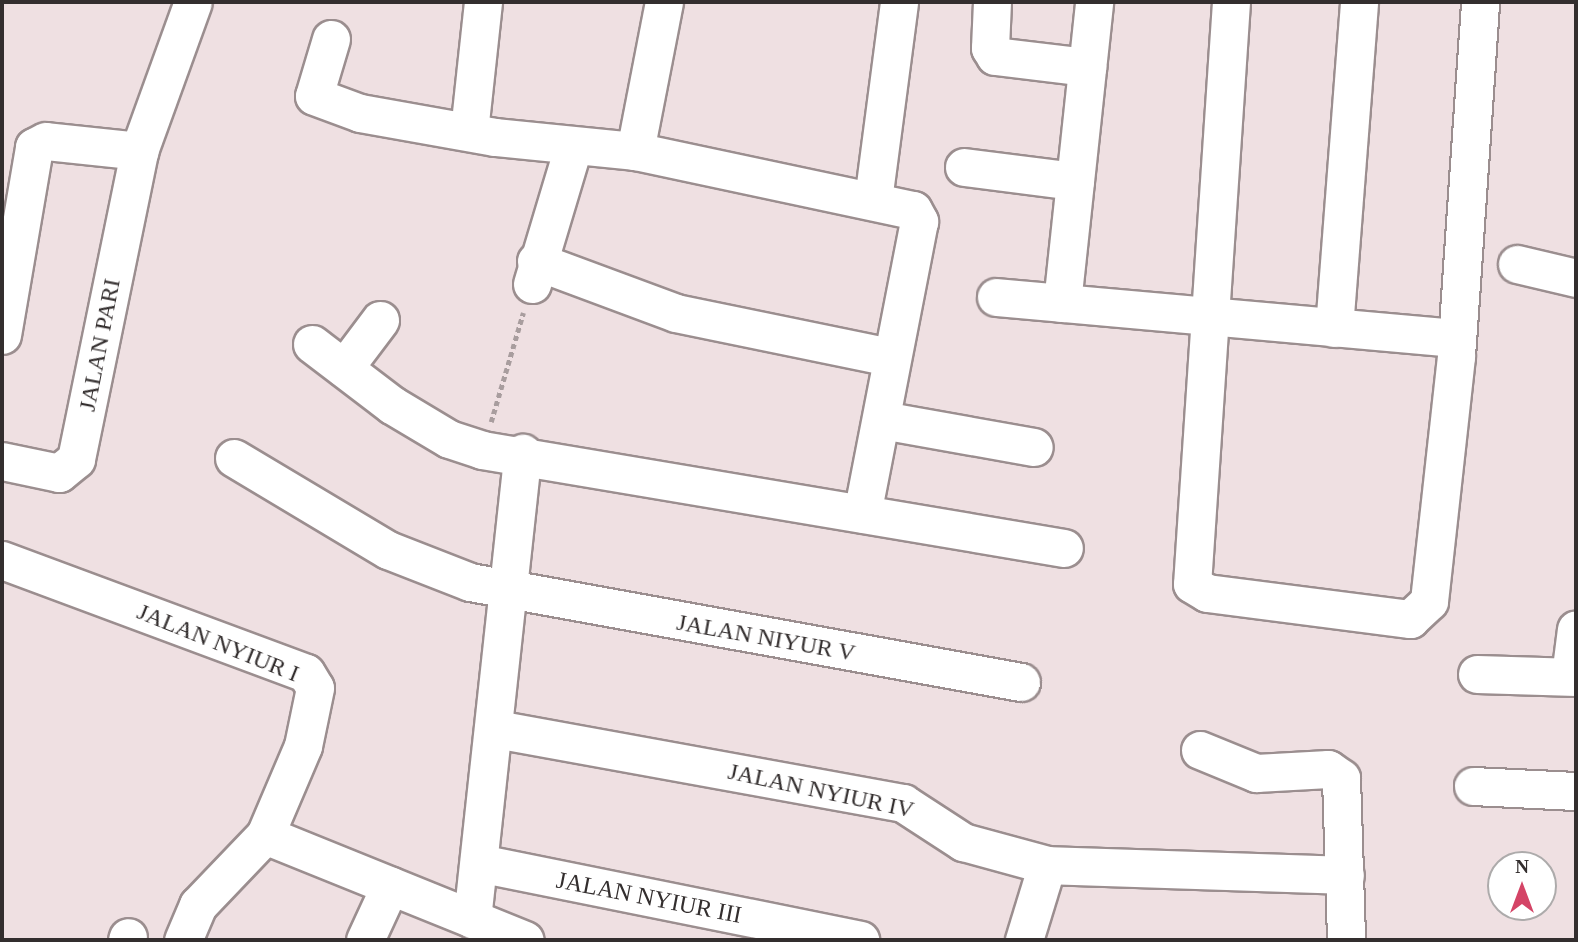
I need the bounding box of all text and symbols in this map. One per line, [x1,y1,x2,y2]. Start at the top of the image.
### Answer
street label: JALAN PARI [73,276,127,414]
street label: JALAN NYIUR I [133,597,303,689]
street label: JALAN NIYUR V [674,608,858,668]
street label: JALAN NYIUR IV [725,757,917,825]
north arrow [1487,851,1557,921]
text: N [1515,856,1529,877]
street label: JALAN NYIUR III [554,866,744,930]

